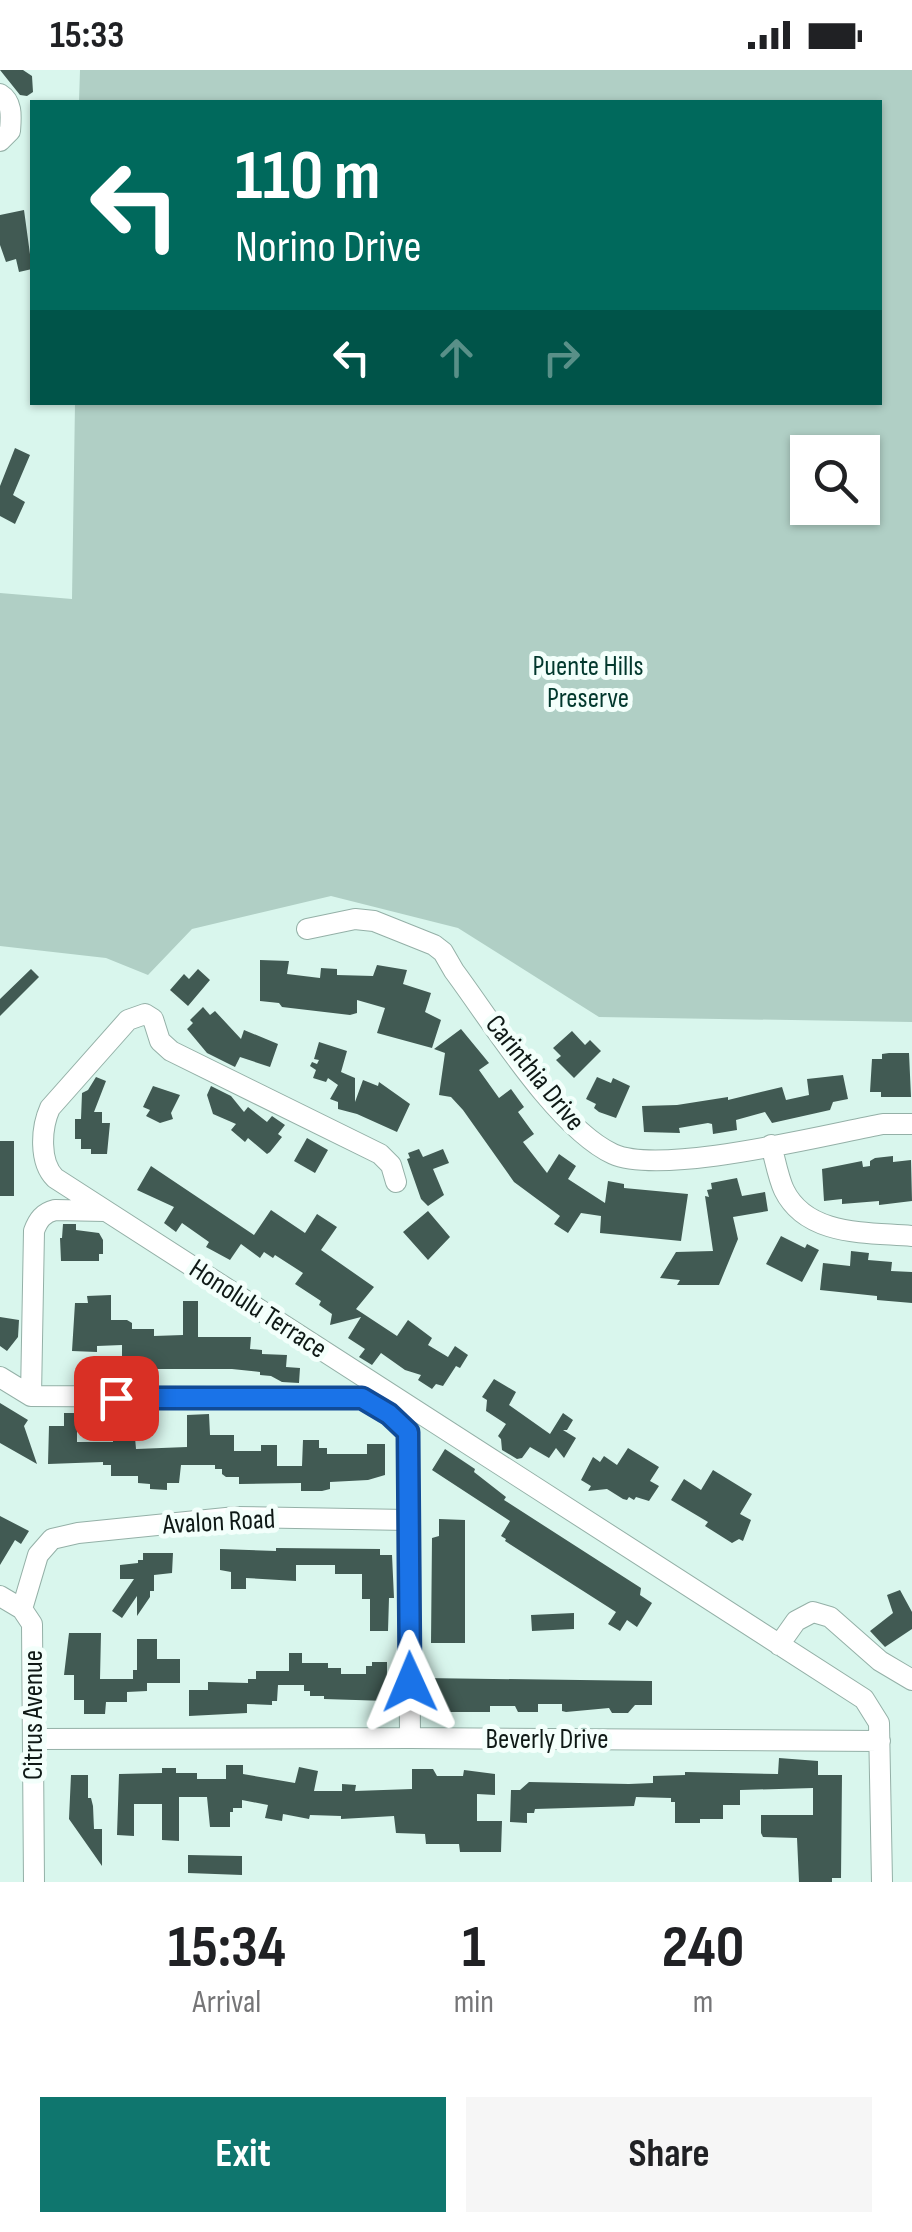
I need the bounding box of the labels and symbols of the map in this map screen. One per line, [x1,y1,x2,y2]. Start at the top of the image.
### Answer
park label: Puente Hills Preserve [533,650,643,715]
street label: Carinthia Drive [478,1009,592,1137]
street label: Honolulu Terrace [183,1252,333,1366]
pin [74,1356,159,1441]
street label: Avalon Road [161,1503,276,1541]
position arrow [358,1630,462,1734]
street label: Citrus Avenue [17,1650,50,1780]
street label: Beverly Drive [486,1723,608,1756]

